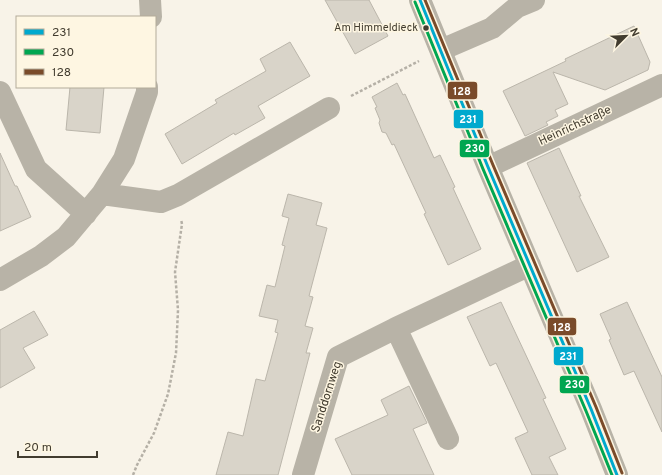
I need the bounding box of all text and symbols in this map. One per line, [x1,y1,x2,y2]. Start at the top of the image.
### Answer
legend [16,16,156,88]
north arrow [606,16,646,56]
place label: Am Himmeldieck [334,21,418,35]
marker: Am Himmeldieck [421,23,431,33]
text: 231 [52,25,71,41]
text: N [626,26,642,39]
text: 230 [52,45,74,61]
text: 128 [52,65,71,81]
line badge: 128 [447,81,478,100]
text: 128 [453,85,471,99]
street label: Heinrichstraße [536,102,614,150]
line badge: 231 [453,109,484,129]
text: 231 [459,113,477,127]
line badge: 230 [459,139,490,158]
text: 230 [465,142,485,156]
line badge: 128 [547,317,577,336]
text: 128 [553,321,571,335]
line badge: 231 [553,346,584,366]
text: 231 [559,350,577,364]
street label: Sanddornweg [308,359,346,435]
line badge: 230 [559,375,590,394]
text: 230 [565,378,585,392]
scale bar [18,433,97,459]
text: 20 m [24,440,52,456]

